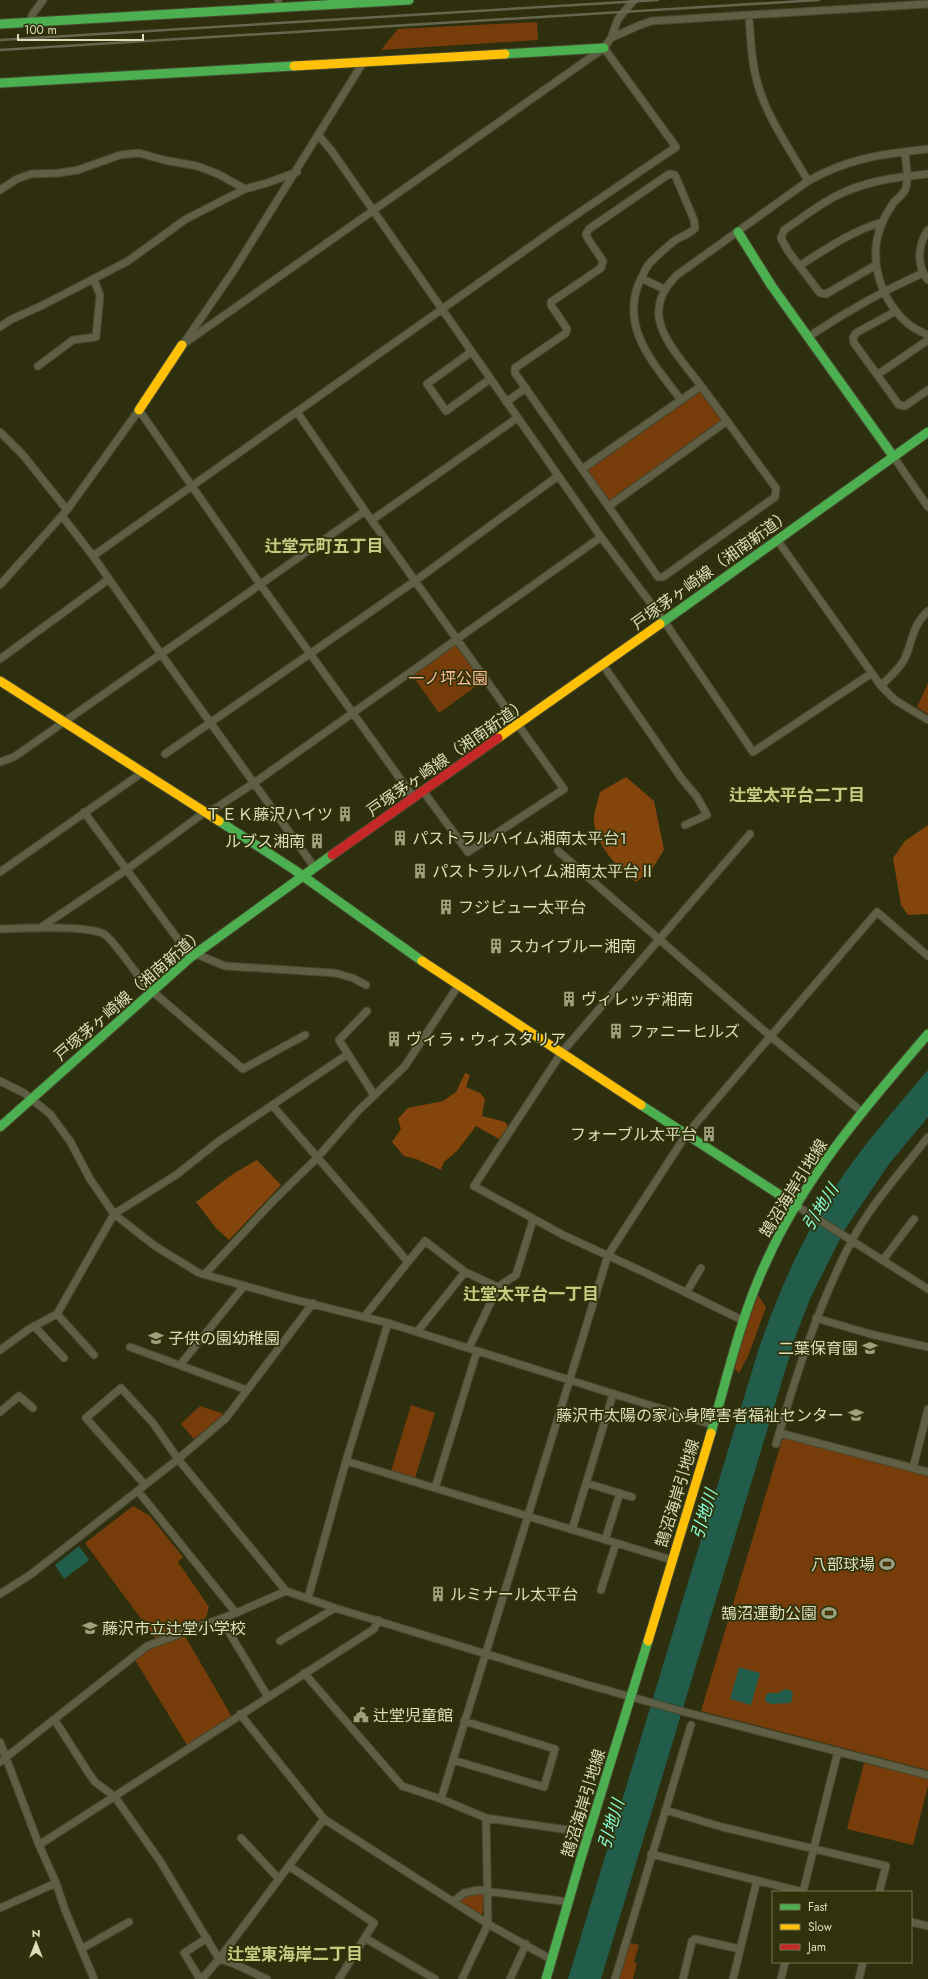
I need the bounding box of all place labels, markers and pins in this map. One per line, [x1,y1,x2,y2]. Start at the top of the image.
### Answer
place label: ＴＥＫ藤沢ハイツ [205,803,333,826]
building icon: ＴＥＫ藤沢ハイツ [336,805,354,823]
place label: パストラルハイム湘南太平台１ [412,827,629,850]
building icon: パストラルハイム湘南太平台１ [391,829,409,847]
place label: ルブス湘南 [225,830,305,853]
building icon: ルブス湘南 [308,832,326,850]
place label: パストラルハイム湘南太平台Ⅱ [432,860,655,883]
building icon: パストラルハイム湘南太平台Ⅱ [411,862,429,880]
place label: フジビュー太平台 [458,896,586,919]
building icon: フジビュー太平台 [437,898,455,916]
place label: スカイブルー湘南 [508,935,636,958]
building icon: スカイブルー湘南 [487,937,505,955]
place label: ヴィレッヂ湘南 [581,988,693,1011]
building icon: ヴィレッヂ湘南 [560,990,578,1008]
place label: ファニーヒルズ [628,1020,740,1043]
building icon: ファニーヒルズ [607,1022,625,1040]
place label: ヴィラ・ウィスタリア [406,1028,566,1051]
building icon: ヴィラ・ウィスタリア [385,1030,403,1048]
place label: フォーブル太平台 [570,1123,697,1146]
building icon: フォーブル太平台 [700,1125,718,1143]
place label: 子供の園幼稚園 [168,1327,280,1350]
school or university icon: 子供の園幼稚園 [147,1329,165,1347]
place label: 二葉保育園 [778,1337,858,1360]
school or university icon: 二葉保育園 [861,1339,879,1357]
place label: 藤沢市太陽の家心身障害者福祉センター [556,1404,844,1427]
school or university icon: 藤沢市太陽の家心身障害者福祉センター [847,1406,865,1424]
place label: 八部球場 [811,1553,875,1576]
sports icon: 八部球場 [878,1555,896,1573]
place label: ルミナール太平台 [450,1583,578,1606]
building icon: ルミナール太平台 [429,1585,447,1603]
place label: 鵠沼運動公園 [721,1602,817,1625]
sports icon: 鵠沼運動公園 [820,1604,838,1622]
place label: 藤沢市立辻堂小学校 [102,1617,246,1640]
school or university icon: 藤沢市立辻堂小学校 [81,1619,99,1637]
place label: 辻堂児童館 [373,1704,453,1727]
public building icon: 辻堂児童館 [352,1706,370,1724]

